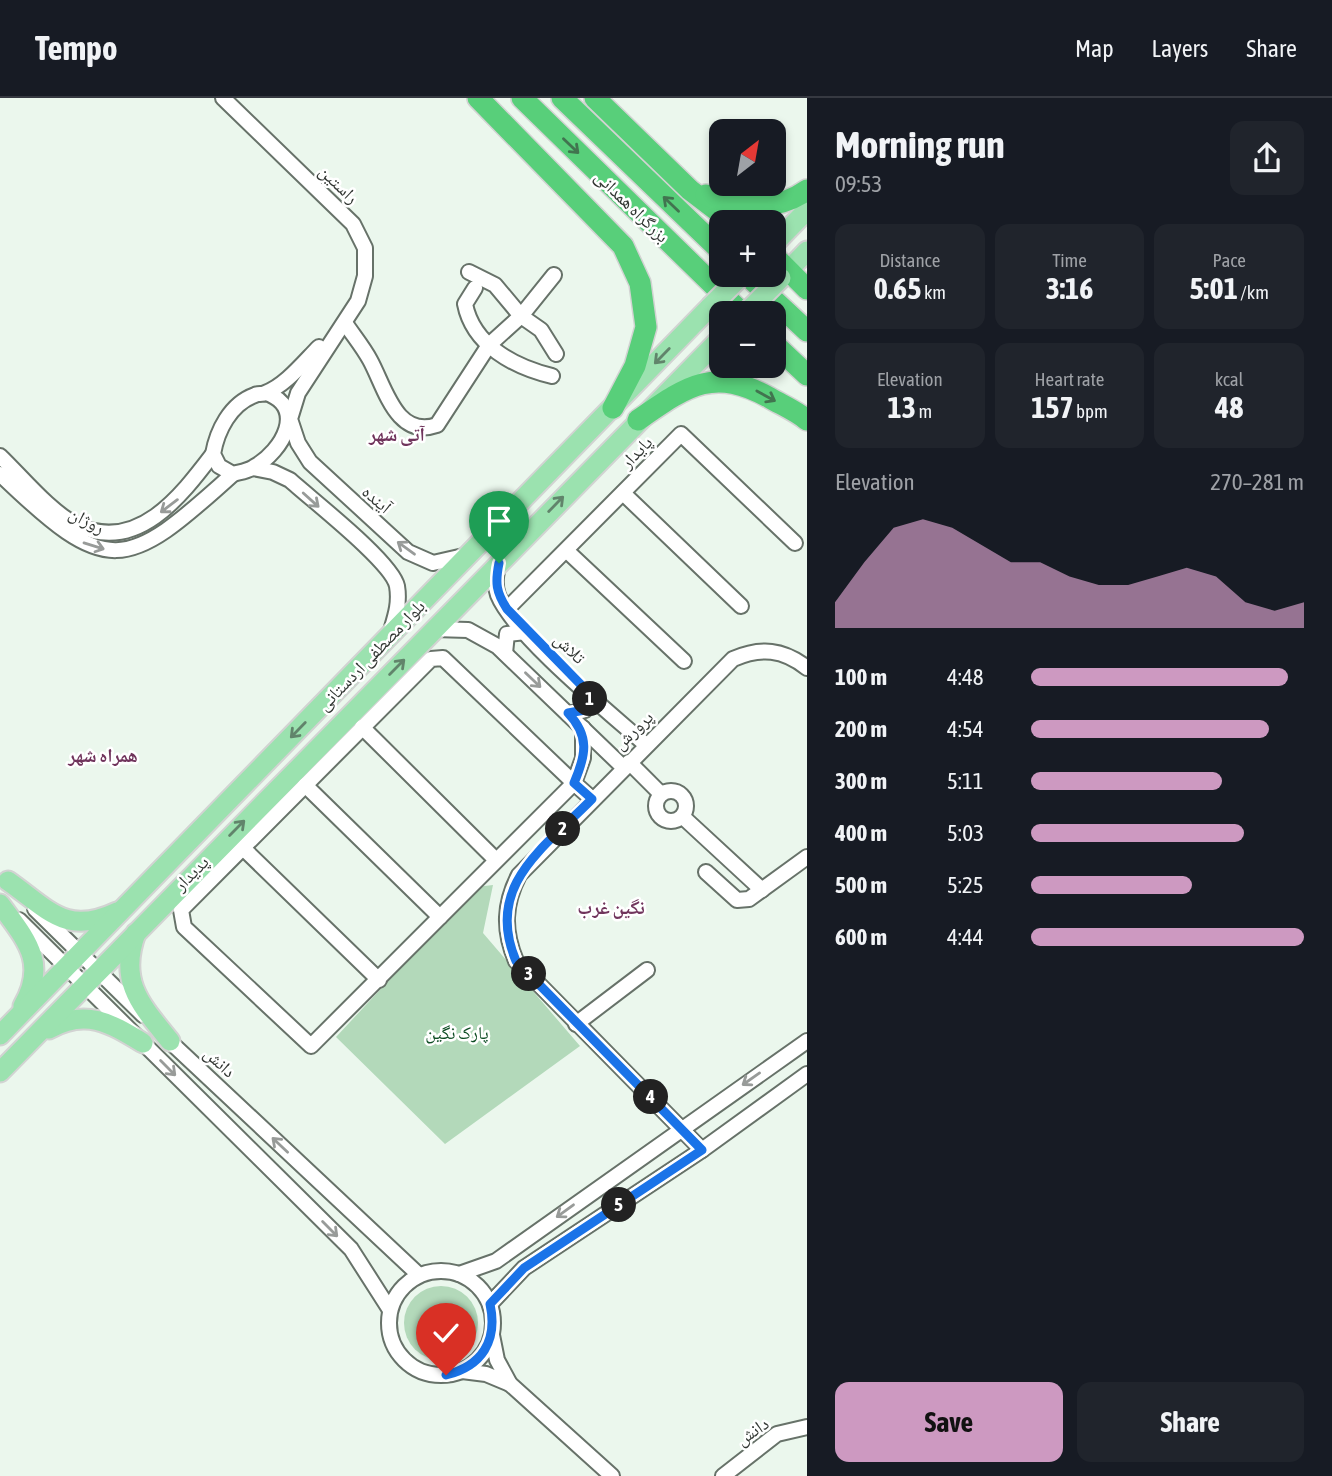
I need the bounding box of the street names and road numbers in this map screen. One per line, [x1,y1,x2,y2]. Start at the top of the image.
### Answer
street label: راستین [314,160,363,208]
street label: بزرگراه همدانی [590,166,673,247]
street label: پایدار [615,432,657,474]
street label: آینده [358,481,396,518]
street label: روژان [65,502,108,539]
street label: بلوار مصطفی اردستانی [313,595,430,715]
street label: تلاش [549,628,590,669]
street label: پرورش [609,706,658,755]
street label: پدیدار [168,851,214,896]
street label: دانش [199,1042,240,1082]
street label: دانش [732,1413,773,1450]

